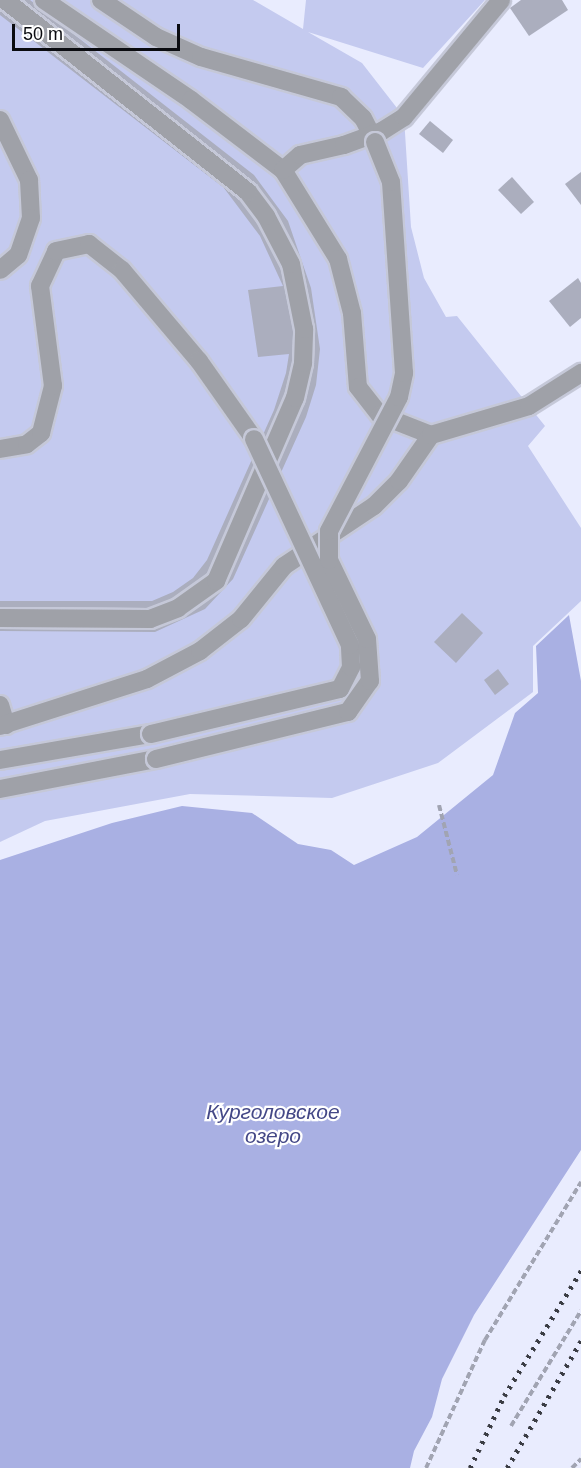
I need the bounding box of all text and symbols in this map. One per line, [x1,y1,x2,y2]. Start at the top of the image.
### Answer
scale bar [15,12,183,50]
text: 50 m [23,24,63,44]
water label: Курголовское озеро [206,1099,340,1149]

